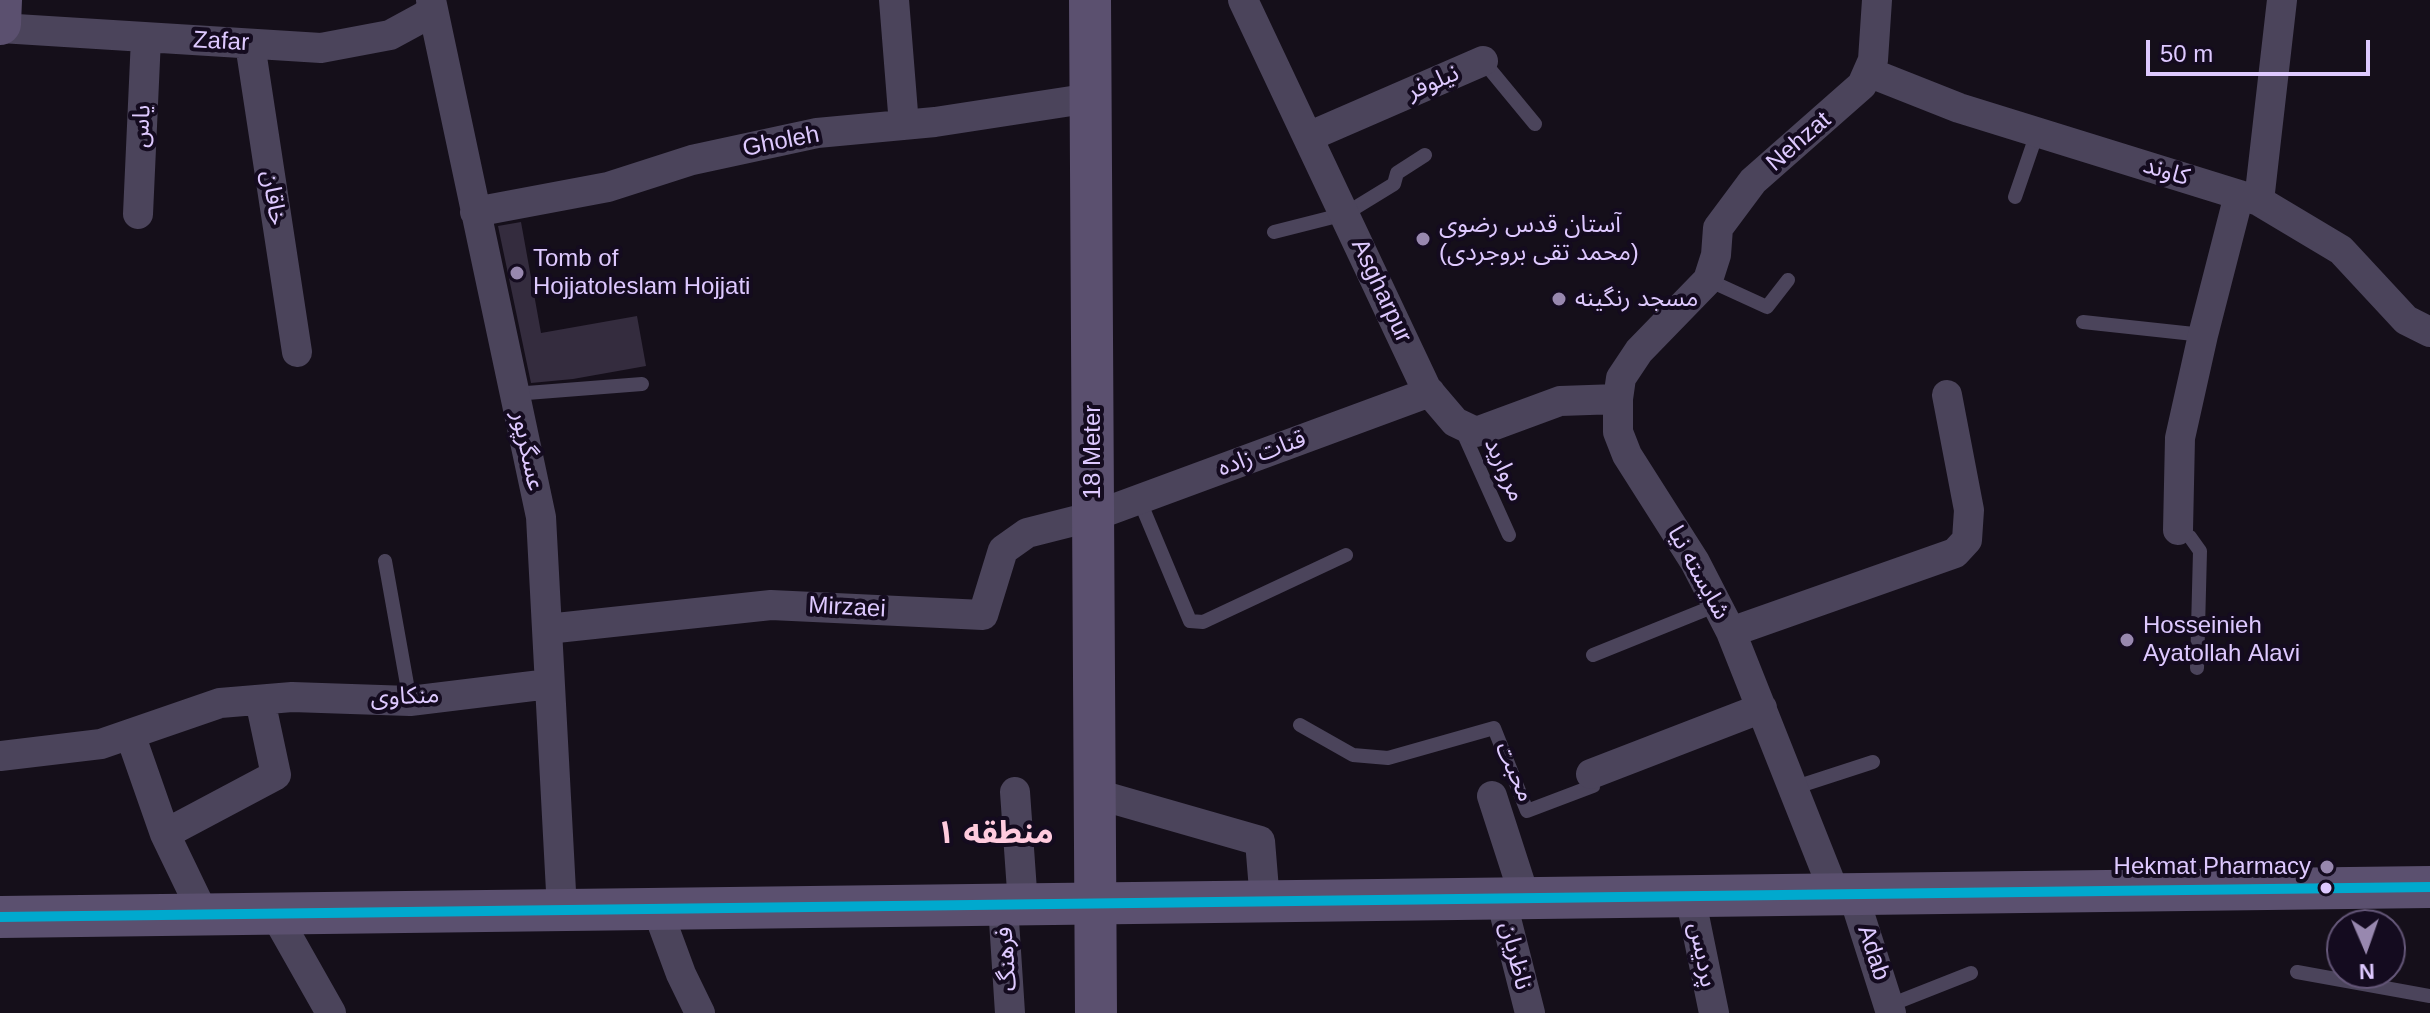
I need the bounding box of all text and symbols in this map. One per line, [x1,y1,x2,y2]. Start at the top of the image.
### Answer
scale bar [2150,24,2374,74]
street label: Zafar [192,26,250,58]
text: 50 m [2160,40,2213,67]
street label: نیلوفر [1402,59,1464,107]
street label: یاس [126,104,158,148]
street label: Nehzat [1761,106,1837,178]
street label: Gholeh [740,120,822,164]
street label: کاوند [2139,151,2193,193]
street label: خاقان [254,168,292,228]
place label: آستان قدس رضوی (محمد تقی بروجردی) [1439,211,1639,267]
marker: آستان قدس رضوی (محمد تقی بروجردی) [1414,230,1432,248]
street label: Asgharpur [1345,235,1417,347]
place label: Tomb of Hojjatoleslam Hojjati [533,245,750,301]
marker: Tomb of Hojjatoleslam Hojjati [508,264,526,282]
place label: مسجد رنگینه [1575,285,1698,313]
marker: مسجد رنگینه [1550,290,1568,308]
street label: 18 Meter [1079,405,1107,499]
street label: عسگرپور [505,409,549,493]
street label: قنات زاده [1214,425,1310,483]
street label: مروارید [1477,434,1531,506]
street label: شایسته نیا [1660,521,1736,625]
street label: Mirzaei [808,592,886,624]
place label: Hosseinieh Ayatollah Alavi [2143,612,2300,668]
marker: Hosseinieh Ayatollah Alavi [2118,631,2136,649]
street label: منکاوی [370,681,440,713]
street label: محبت [1488,738,1540,806]
district label: منطقه ۱ [936,815,1054,853]
place label: Hekmat Pharmacy [2114,853,2311,881]
marker: Hekmat Pharmacy [2318,858,2336,876]
unlabelled marker [2318,880,2334,896]
north arrow [2326,909,2406,989]
street label: ناظریان [1493,919,1537,993]
street label: پردیس [1682,920,1722,990]
street label: Adab [1851,922,1895,984]
street label: فرهنگ [990,926,1024,992]
text: N [2358,959,2375,984]

